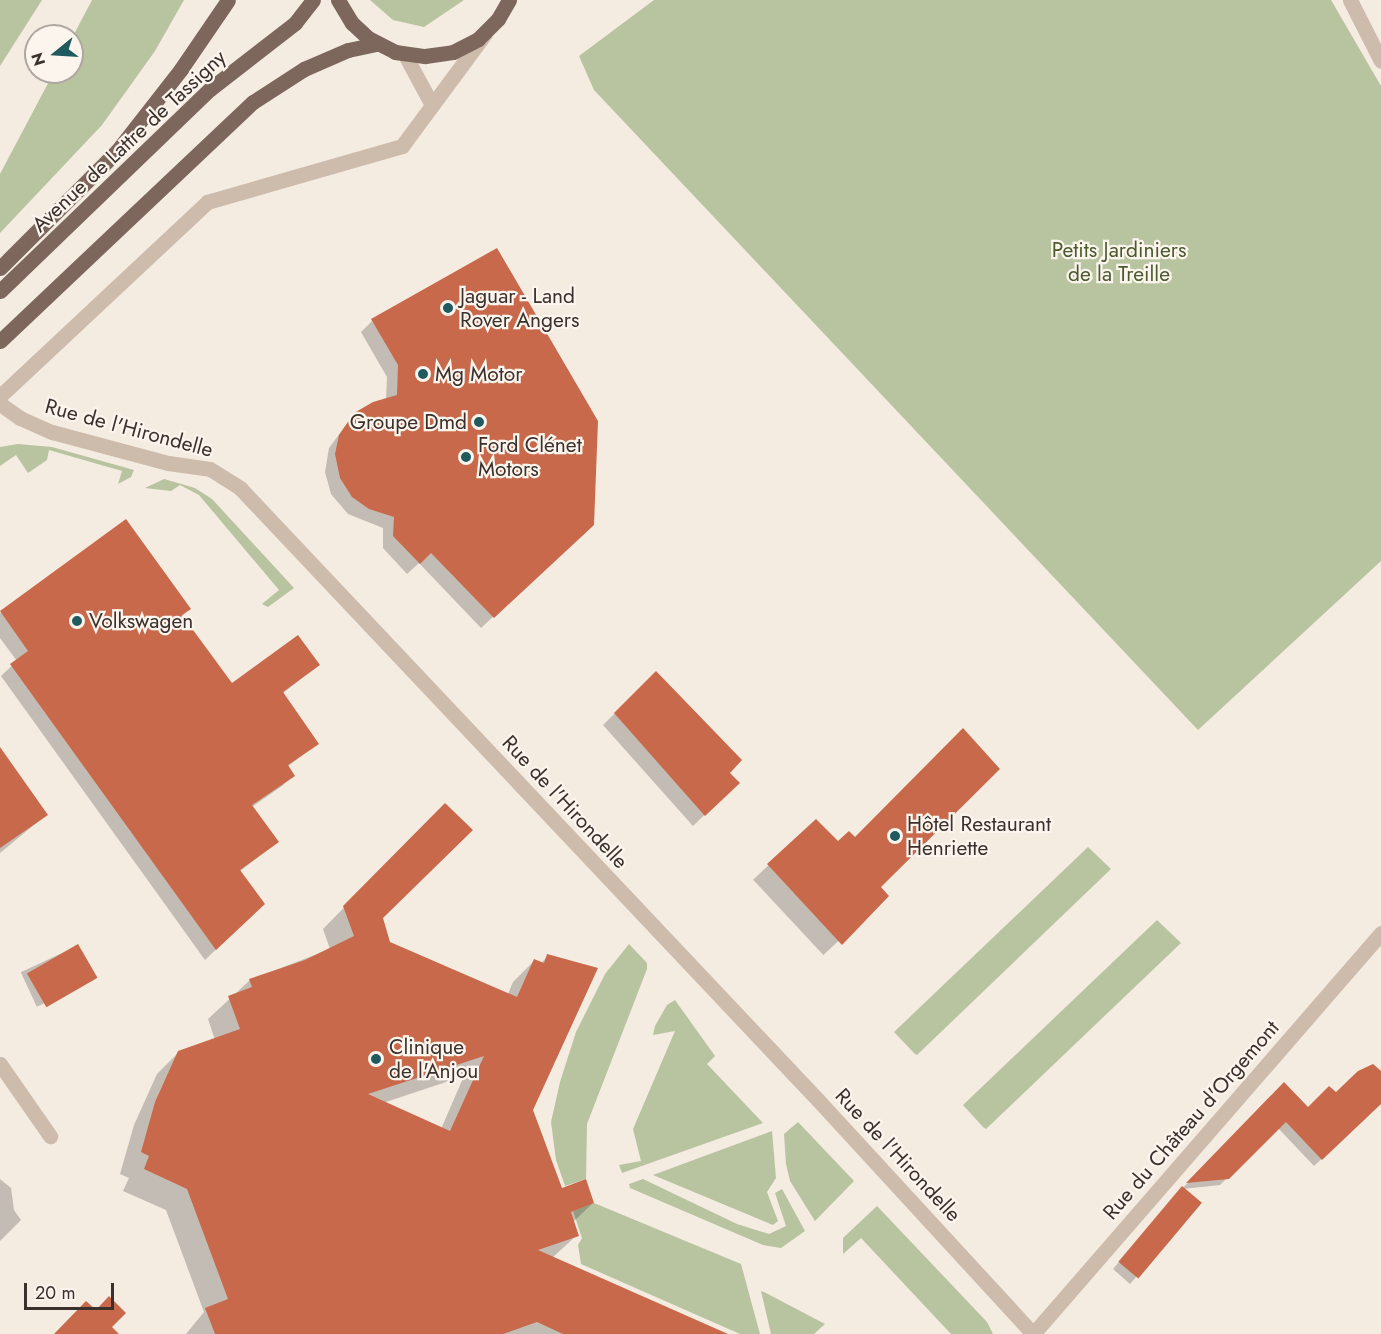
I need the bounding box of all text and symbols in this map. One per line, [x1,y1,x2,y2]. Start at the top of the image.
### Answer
north arrow [24,24,84,84]
street label: Avenue de Lattre de Tassigny [27,45,231,237]
text: N [25,49,51,69]
park label: Petits Jardiniers de la Treille [1052,237,1186,287]
place label: Jaguar - Land Rover Angers [460,283,579,333]
marker: Jaguar - Land Rover Angers [441,301,455,315]
place label: Mg Motor [435,361,522,387]
marker: Mg Motor [416,367,430,381]
street label: Rue de l'Hirondelle [42,393,216,463]
place label: Groupe Dmd [350,409,467,435]
marker: Groupe Dmd [472,415,486,429]
place label: Ford Clénet Motors [478,432,582,482]
marker: Ford Clénet Motors [459,450,473,464]
place label: Volkswagen [89,608,193,634]
marker: Volkswagen [70,614,84,628]
street label: Rue de l'Hirondelle [497,730,633,874]
place label: Hôtel Restaurant Henriette [907,811,1051,861]
marker: Hôtel Restaurant Henriette [888,829,902,843]
street label: Rue du Château d'Orgemont [1098,1015,1284,1225]
place label: Clinique de l'Anjou [389,1034,478,1084]
marker: Clinique de l'Anjou [367,1050,385,1068]
street label: Rue de l'Hirondelle [830,1083,966,1227]
scale bar [27,1271,117,1309]
text: 20 m [35,1280,75,1306]

